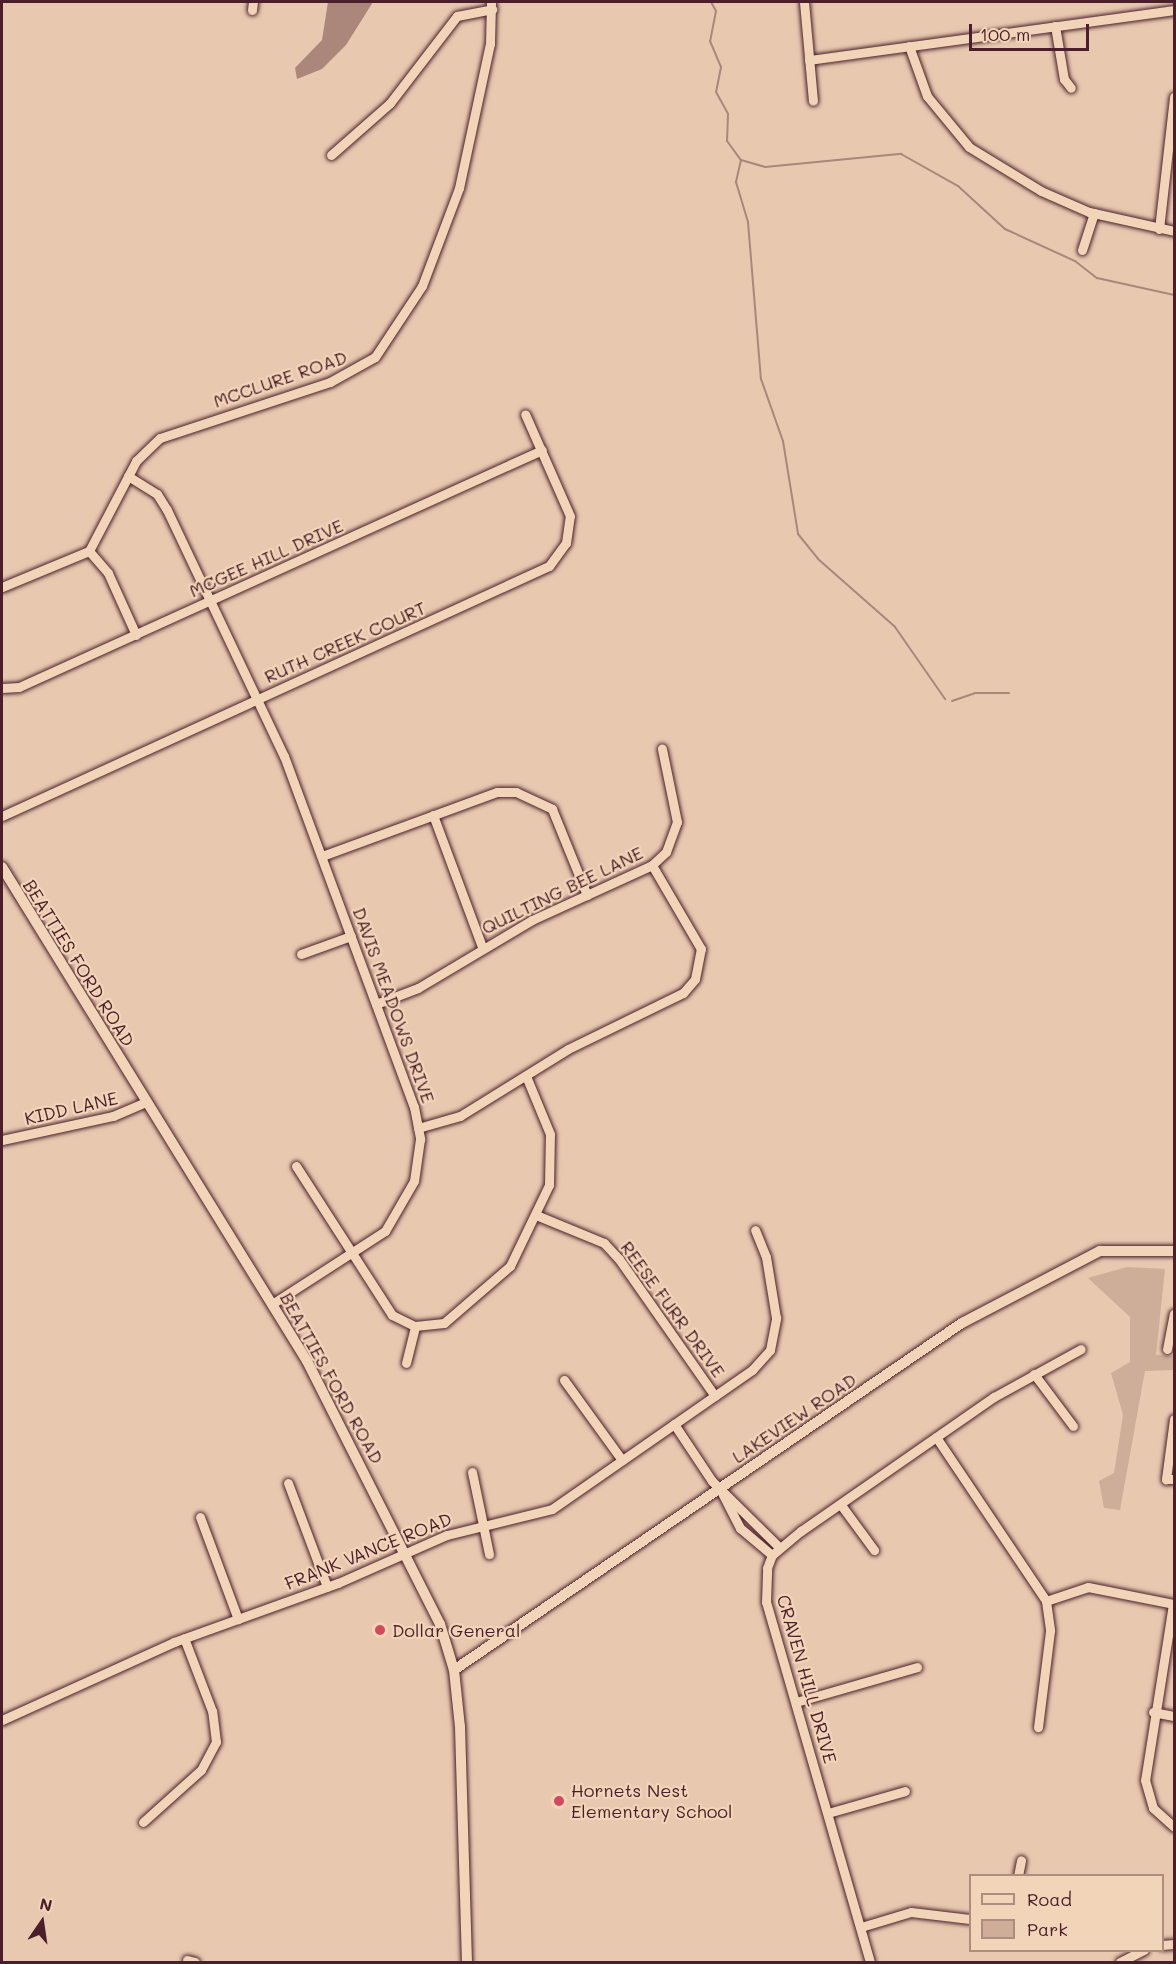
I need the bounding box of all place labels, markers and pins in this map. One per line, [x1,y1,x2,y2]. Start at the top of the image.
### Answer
place label: Dollar General [392,1619,520,1641]
marker: Dollar General [373,1623,387,1637]
place label: Hornets Nest Elementary School [571,1780,732,1822]
marker: Hornets Nest Elementary School [552,1794,566,1808]

